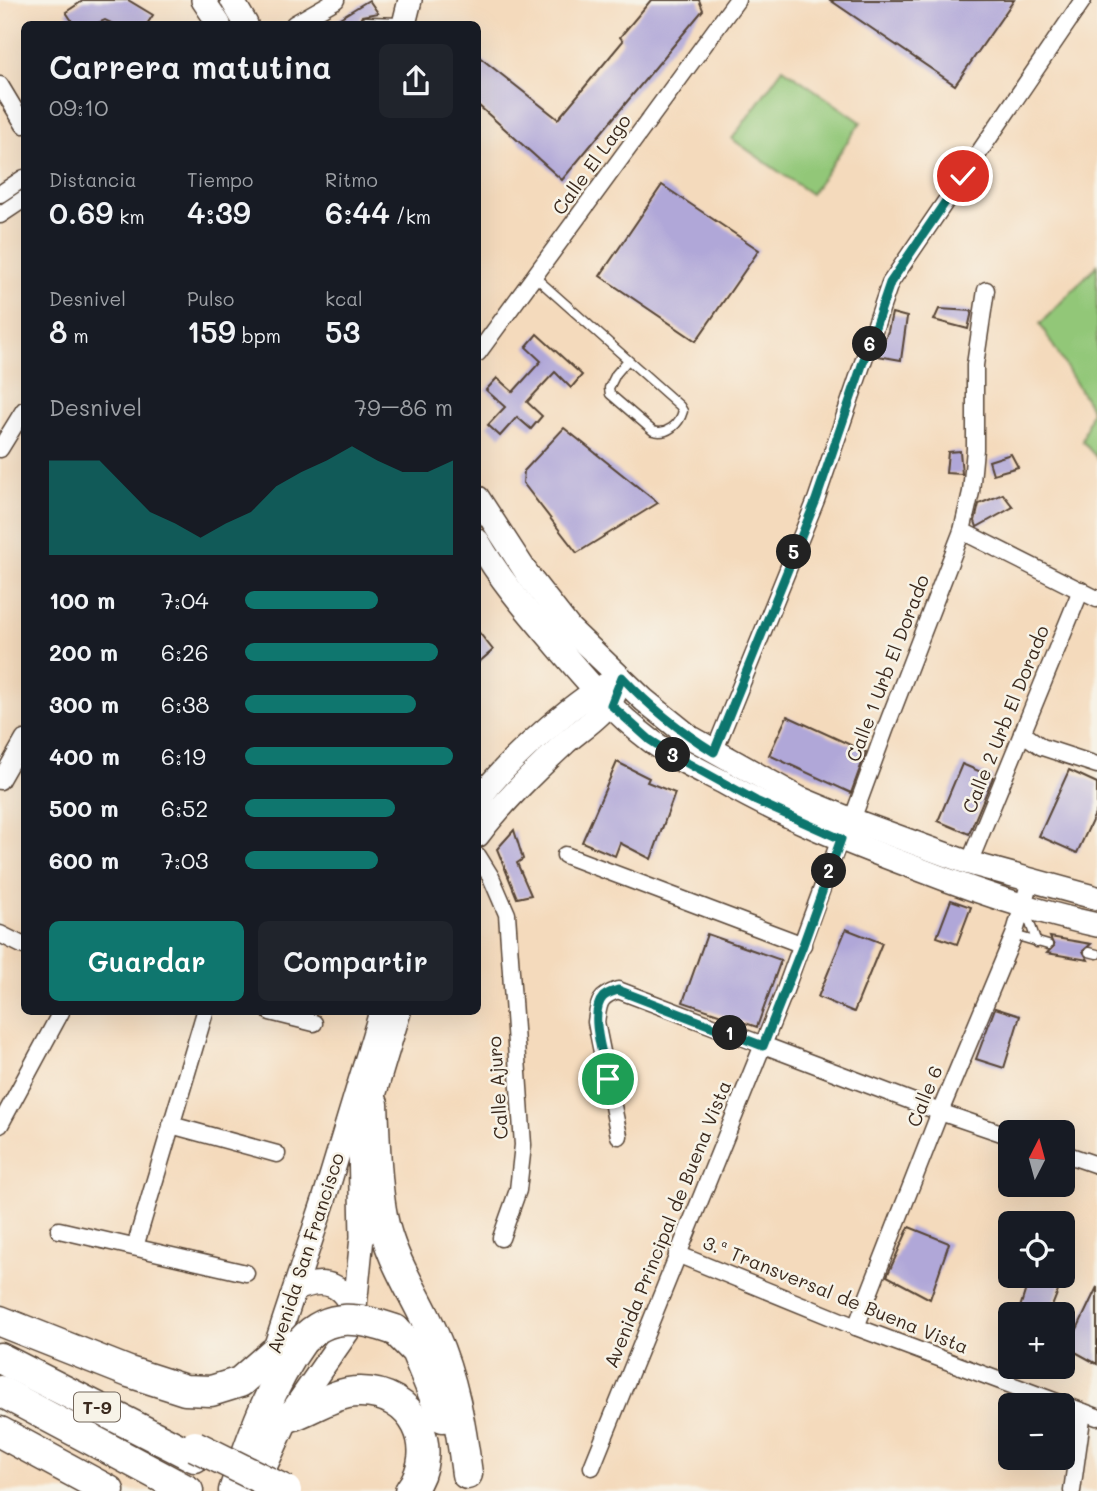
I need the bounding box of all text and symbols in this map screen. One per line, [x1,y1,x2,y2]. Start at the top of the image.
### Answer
button: share [379,44,453,118]
text: Carrera matutina [49,45,332,87]
text: 09:10 [49,92,108,122]
street label: Calle El Lago [546,109,636,219]
pin [933,146,993,206]
icon: check [944,157,982,195]
text: Distancia [49,167,137,192]
text: Tiempo [187,167,253,192]
text: Ritmo [325,167,378,192]
text: 0.69 [49,192,113,232]
text: 4:39 [187,192,251,232]
text: 6:44 [325,192,390,232]
text: km [113,204,145,229]
text: /km [390,204,431,229]
text: Desnivel [49,286,126,311]
text: Pulso [187,286,234,311]
text: kcal [325,286,363,311]
text: 8 [49,311,67,351]
text: 159 [187,311,236,351]
text: 53 [325,311,360,351]
text: m [67,323,89,348]
text: bpm [236,323,281,348]
pin: 6 [852,326,888,362]
text: 6 [864,331,875,356]
text: Desnivel [49,392,142,422]
text: 79–86 m [354,392,453,422]
pin: 5 [776,534,812,570]
text: 5 [788,539,799,564]
street label: Calle 1 Urb El Dorado [840,571,934,765]
text: 100 m [49,585,115,615]
text: 7:04 [161,585,209,615]
street label: Calle 2 Urb El Dorado [956,621,1054,817]
text: 200 m [49,637,118,667]
text: 6:26 [161,637,209,667]
text: 300 m [49,689,119,719]
text: 6:38 [161,689,209,719]
pin: 3 [656,738,690,772]
text: 400 m [49,741,120,771]
text: 6:19 [161,741,206,771]
text: 3 [667,742,678,767]
text: 500 m [49,793,119,823]
text: 6:52 [161,793,208,823]
text: 600 m [49,845,119,875]
text: 7:03 [161,845,209,875]
pin: 2 [812,854,846,888]
text: 2 [823,858,834,883]
button: Guardar [49,921,244,1001]
button: Compartir [258,921,453,1001]
pin: 1 [712,1016,748,1050]
text: 1 [725,1020,734,1045]
street label: Calle Ajuro [481,1035,513,1141]
pin [578,1049,638,1109]
icon: arrive [589,1060,627,1098]
street label: Calle 6 [900,1062,948,1130]
street label: Avenida Principal de Buena Vista [598,1077,736,1371]
north arrow [998,1120,1074,1197]
map controls [998,1120,1075,1470]
street label: Avenida San Francisco [261,1149,349,1357]
button: locate [998,1211,1075,1288]
street label: 3.ª Transversal de Buena Vista [700,1229,972,1359]
button: + [998,1302,1075,1379]
road number: T-9 [74,1392,120,1422]
button: − [998,1393,1075,1470]

